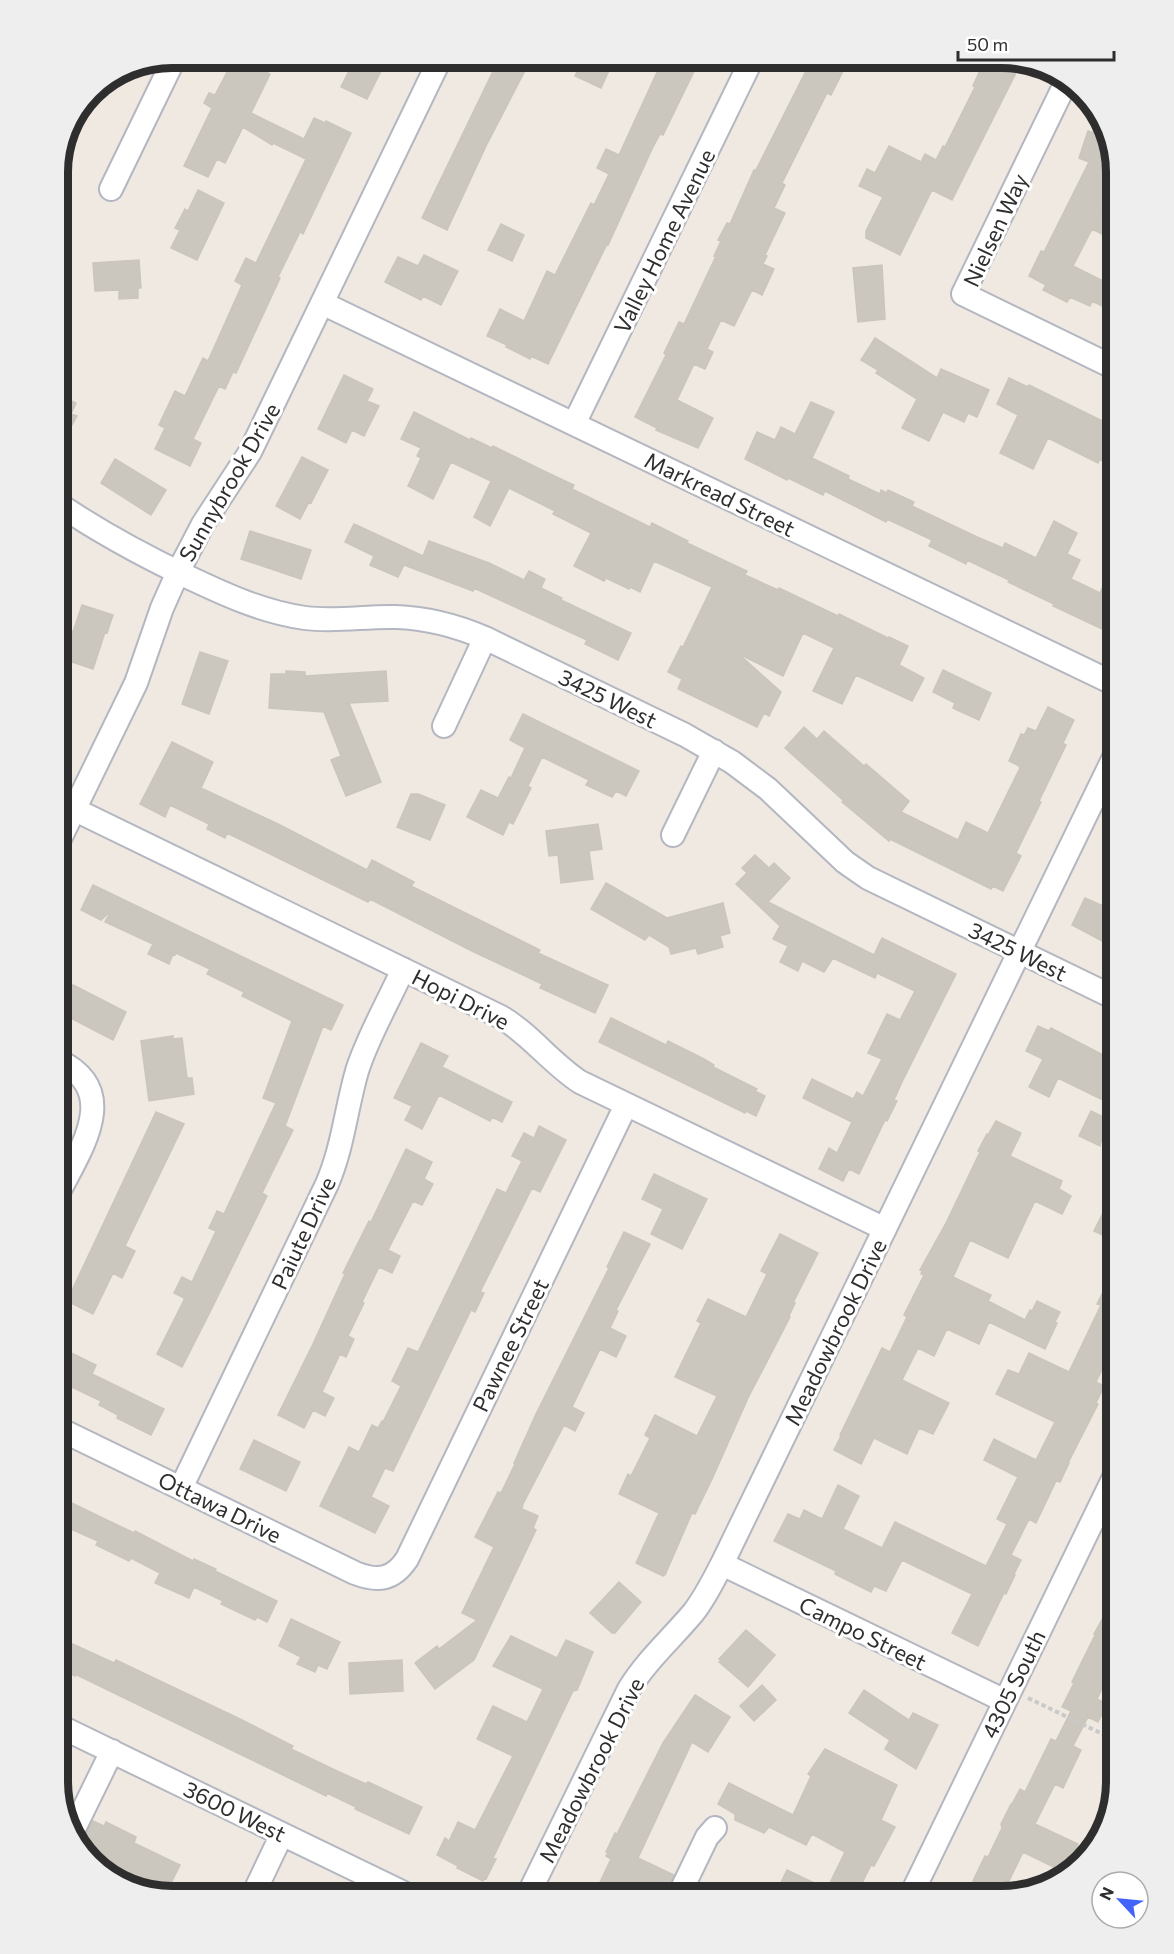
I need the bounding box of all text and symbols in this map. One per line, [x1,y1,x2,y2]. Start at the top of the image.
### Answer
scale bar [958,24,1114,62]
text: 50 m [967,33,1008,55]
street label: Valley Home Avenue [608,145,720,337]
street label: Nielsen Way [957,169,1033,291]
street label: Sunnybrook Drive [173,398,285,566]
street label: Markread Street [641,446,799,542]
street label: 3425 West [554,663,662,733]
street label: 3425 West [964,916,1072,986]
street label: Hopi Drive [408,963,514,1035]
street label: Paiute Drive [265,1172,341,1294]
street label: Meadowbrook Drive [778,1234,892,1430]
street label: Pawnee Street [466,1274,554,1416]
street label: Ottawa Drive [154,1466,286,1548]
street label: Campo Street [795,1591,931,1675]
street label: 4305 South [975,1626,1051,1742]
street label: Meadowbrook Drive [533,1673,649,1867]
street label: 3600 West [180,1775,290,1847]
north arrow [1090,1870,1150,1930]
text: N [1095,1884,1117,1903]

